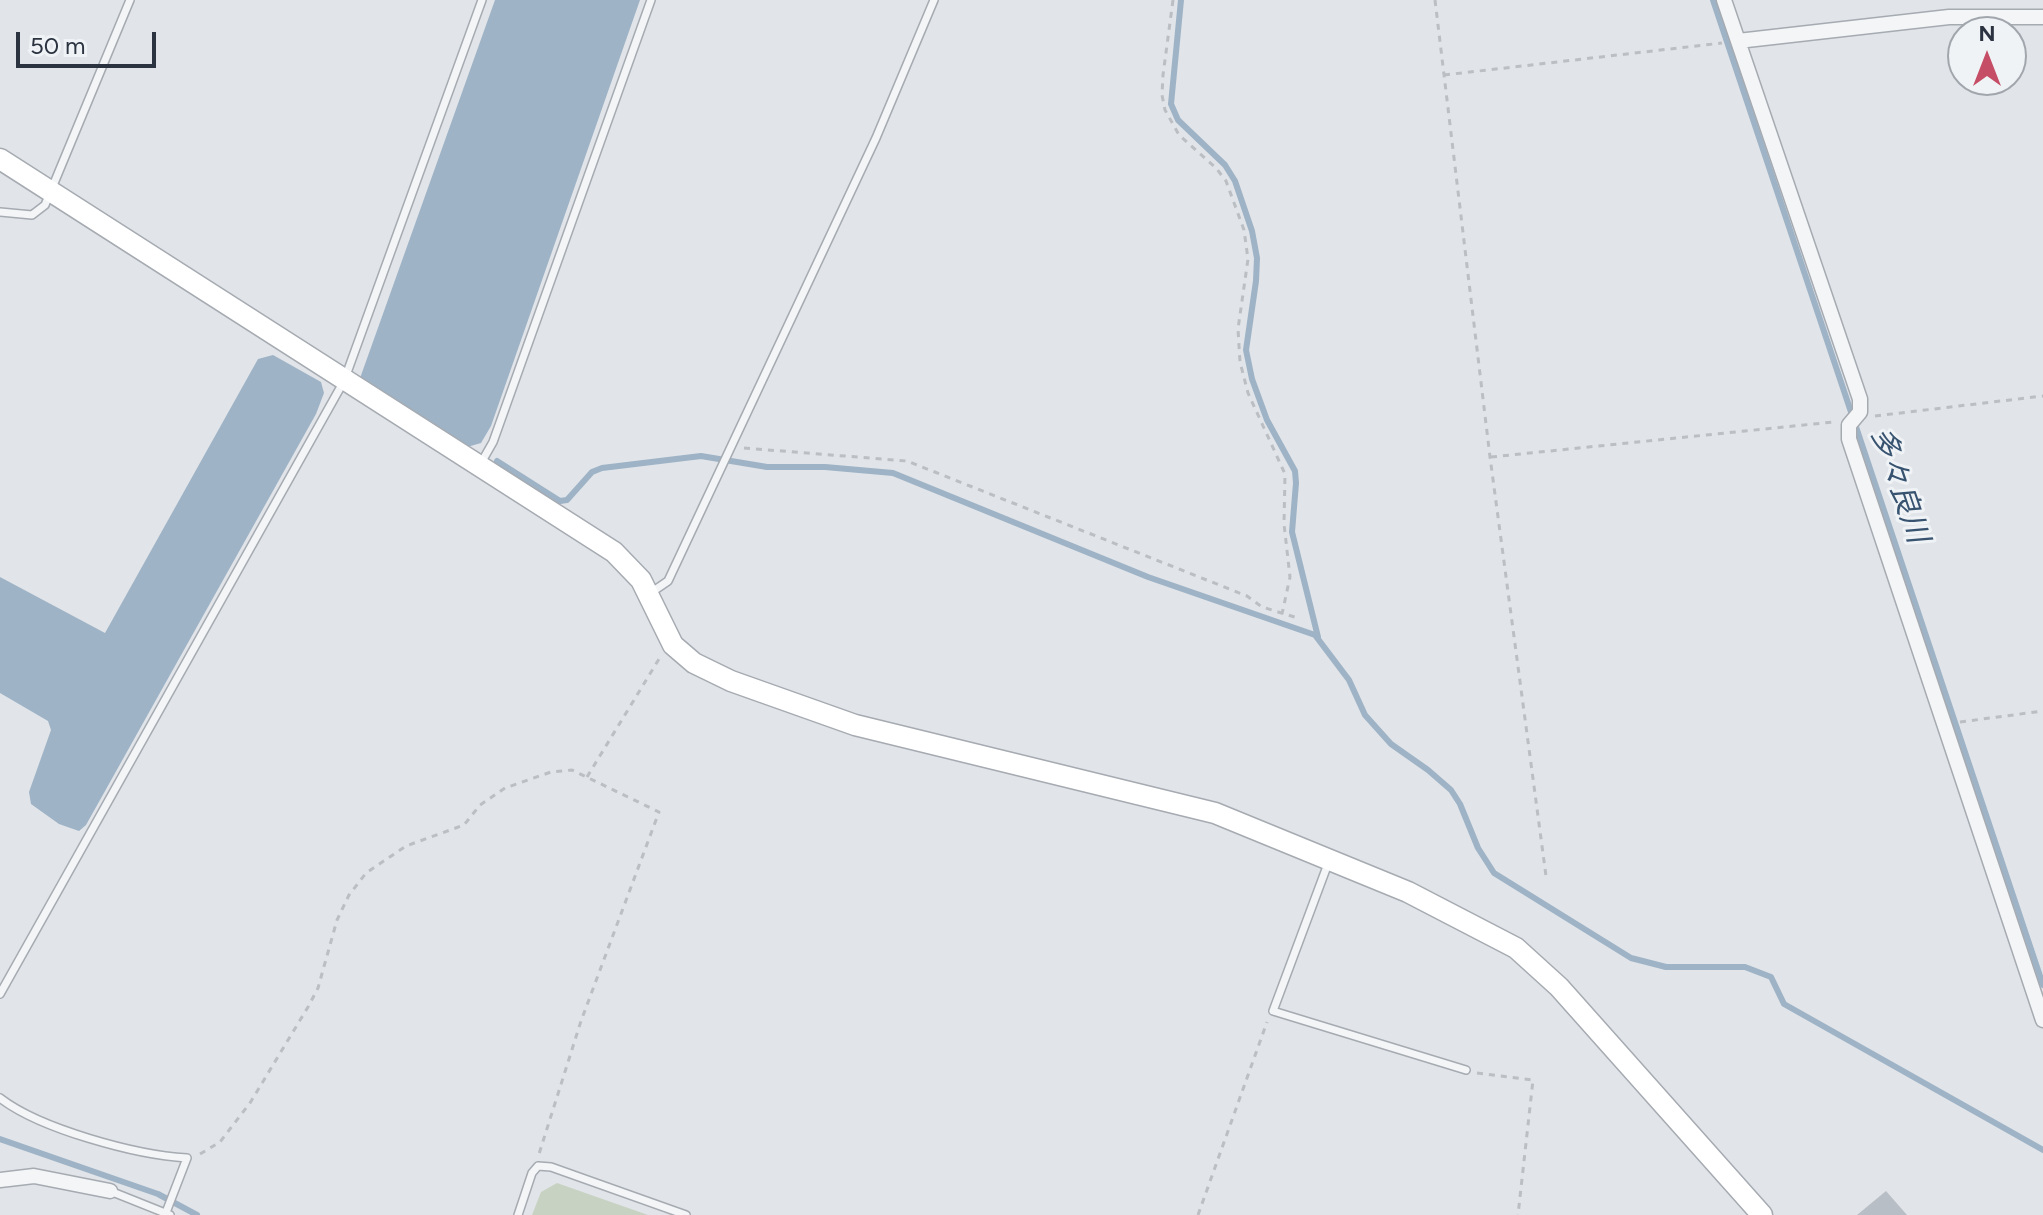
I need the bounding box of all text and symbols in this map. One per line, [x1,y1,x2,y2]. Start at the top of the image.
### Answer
scale bar [20,16,160,66]
north arrow [1947,16,2027,96]
text: N [1978,20,1996,47]
text: 50 m [30,31,86,60]
water label: 多々良川 [1862,422,1936,548]

